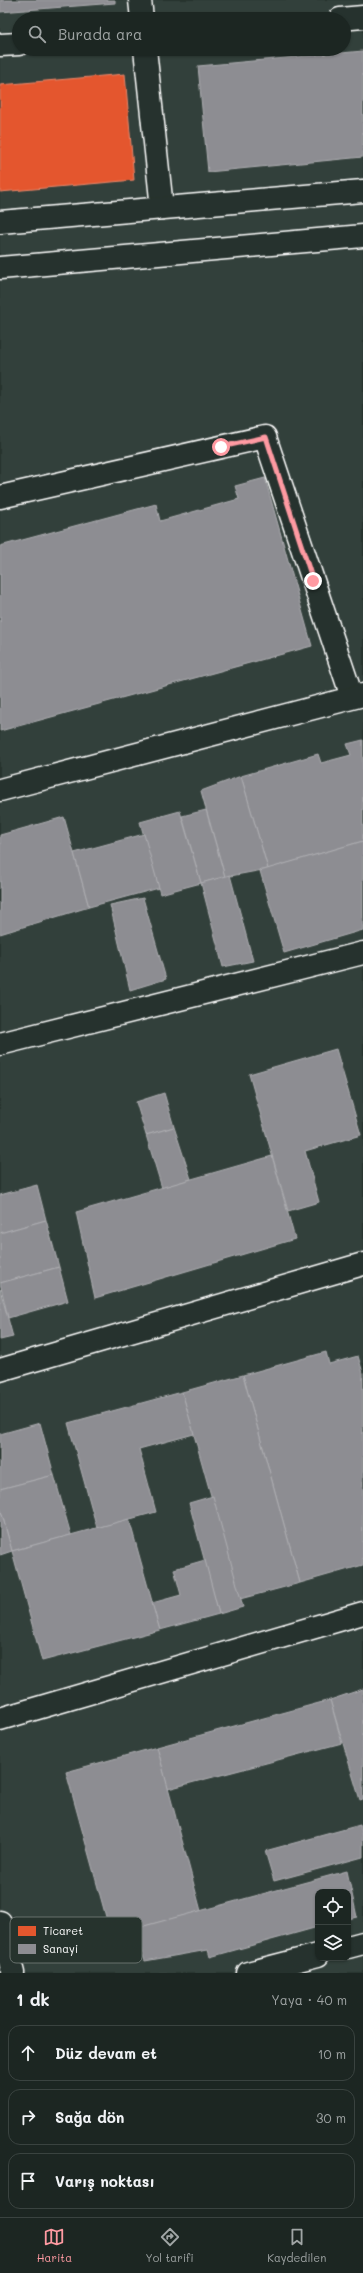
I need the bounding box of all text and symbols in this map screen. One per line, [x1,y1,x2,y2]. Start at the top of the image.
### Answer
search box [12,12,351,56]
icon: search [26,23,48,45]
text: Burada ara [58,24,142,44]
route start [212,438,230,456]
route end [304,572,322,590]
map controls [315,1889,351,1961]
button: locate [315,1889,351,1925]
legend [10,1917,142,1963]
text: Ticaret [43,1923,83,1938]
button: layers [315,1925,351,1961]
text: Sanayi [43,1941,78,1956]
text: 1 dk [16,1988,50,2010]
text: Yaya · 40 m [271,1991,347,2008]
icon: ahead [17,2042,39,2064]
text: Düz devam et [55,2043,157,2063]
text: 10 m [318,2045,346,2062]
icon: right [17,2106,39,2128]
text: Sağa dön [55,2107,124,2127]
text: 30 m [316,2109,346,2126]
icon: arrive [17,2170,39,2192]
text: Varış noktası [55,2171,155,2191]
tab: Harita [37,2226,72,2265]
tab: Yol tarifi [145,2226,194,2265]
tab: Kaydedilen [267,2226,326,2265]

